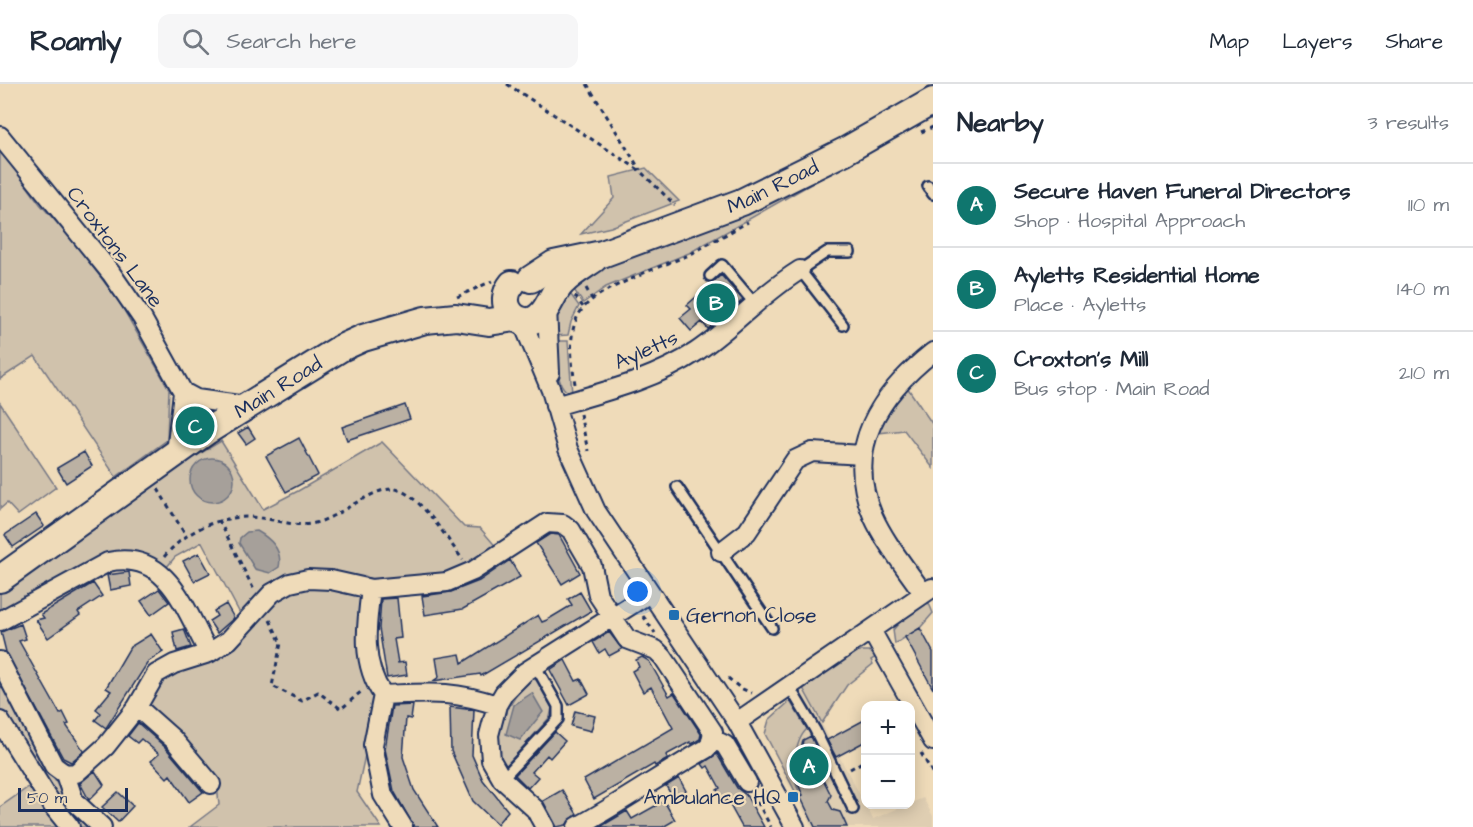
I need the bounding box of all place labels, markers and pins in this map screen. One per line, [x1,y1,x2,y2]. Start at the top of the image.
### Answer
pin: B [696,280,736,326]
pin: C [176,404,214,448]
place label: Gernon Close [686,601,817,630]
marker: Gernon Close [667,608,681,622]
pin: A [790,744,828,788]
place label: Ambulance HQ [644,783,781,812]
marker: Ambulance HQ [786,790,800,804]

